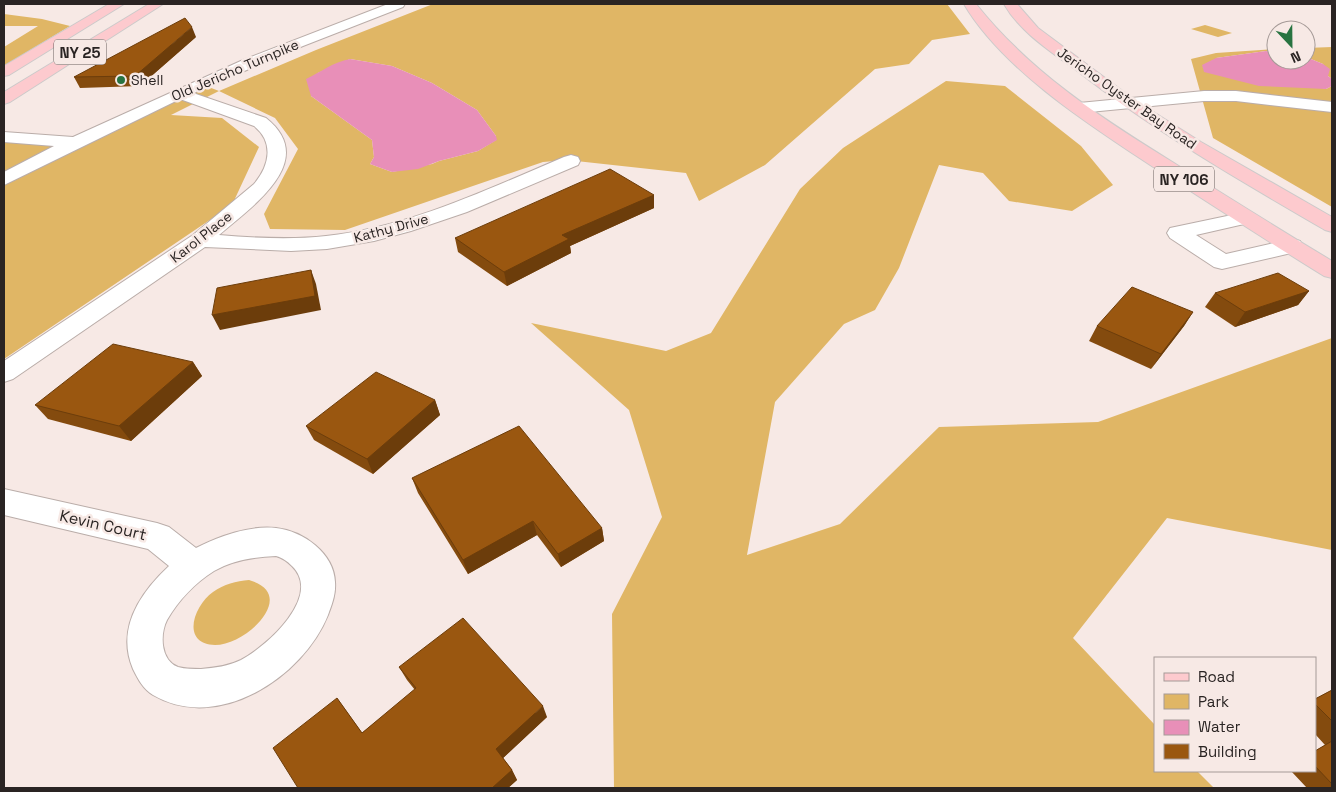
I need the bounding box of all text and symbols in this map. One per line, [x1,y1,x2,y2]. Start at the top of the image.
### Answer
north arrow [1266,20,1316,70]
street label: Old Jericho Turnpike [169,35,301,105]
road number: NY 25 [54,40,106,64]
street label: Jericho Oyster Bay Road [1054,43,1200,153]
text: N [1288,47,1304,67]
place label: Shell [131,71,163,89]
marker: Shell [115,74,127,86]
road number: NY 106 [1154,166,1214,192]
street label: Karol Place [166,207,236,267]
street label: Kathy Drive [352,209,430,247]
street label: Kevin Court [58,505,148,545]
legend [1154,657,1316,772]
text: Road [1198,667,1235,686]
text: Park [1198,692,1229,711]
text: Water [1198,717,1241,736]
text: Building [1198,742,1257,761]

